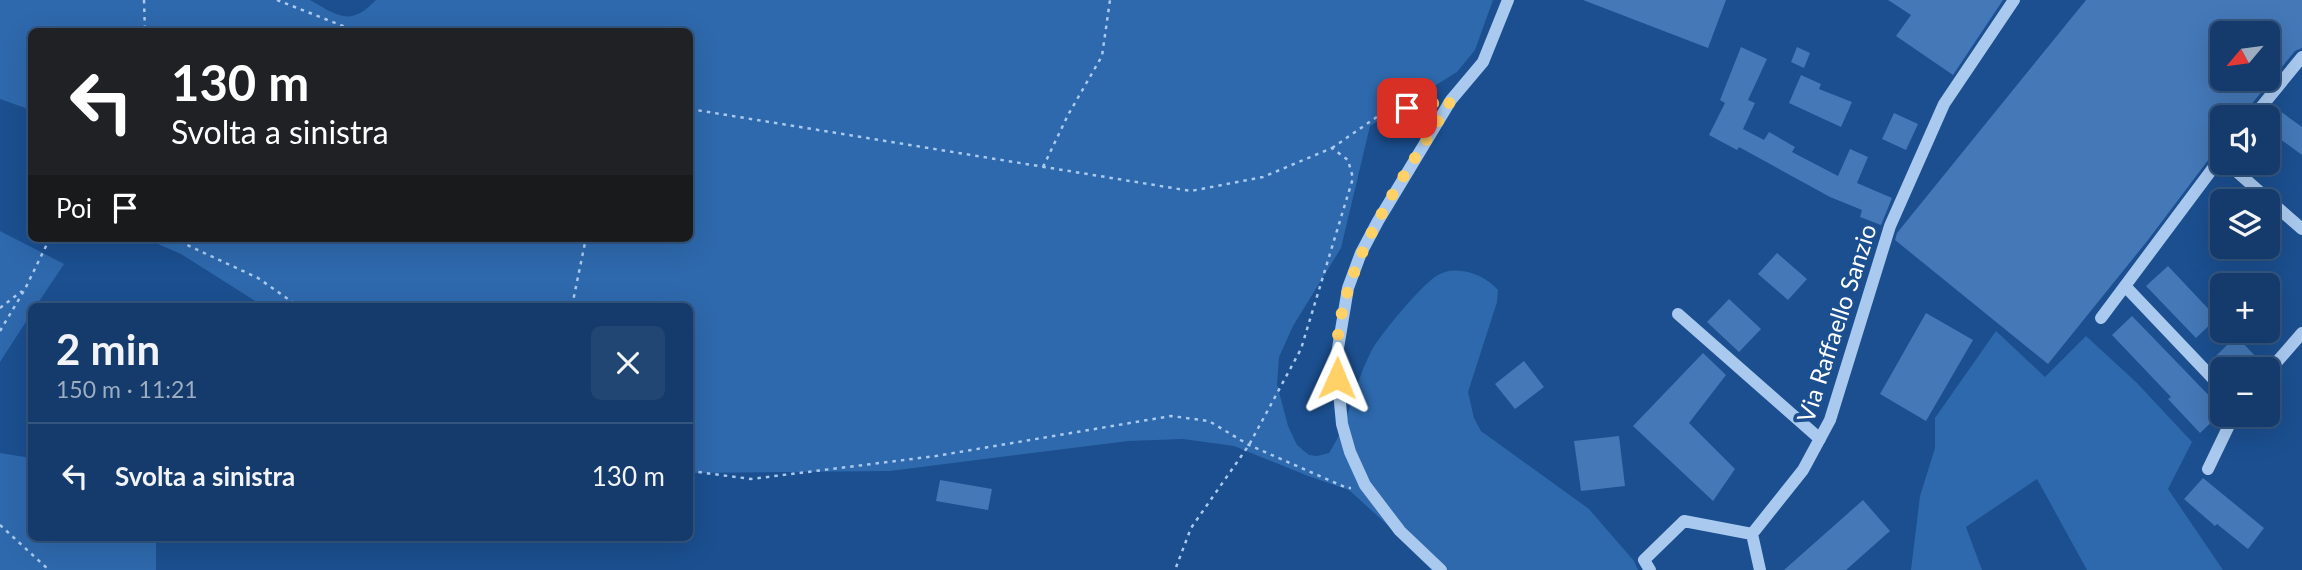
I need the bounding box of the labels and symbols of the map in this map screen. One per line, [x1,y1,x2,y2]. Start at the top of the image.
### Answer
north arrow [2210,21,2280,91]
pin [1377,78,1437,138]
street label: Via Raffaello Sanzio [1790,220,1882,426]
position arrow [1300,341,1374,415]

